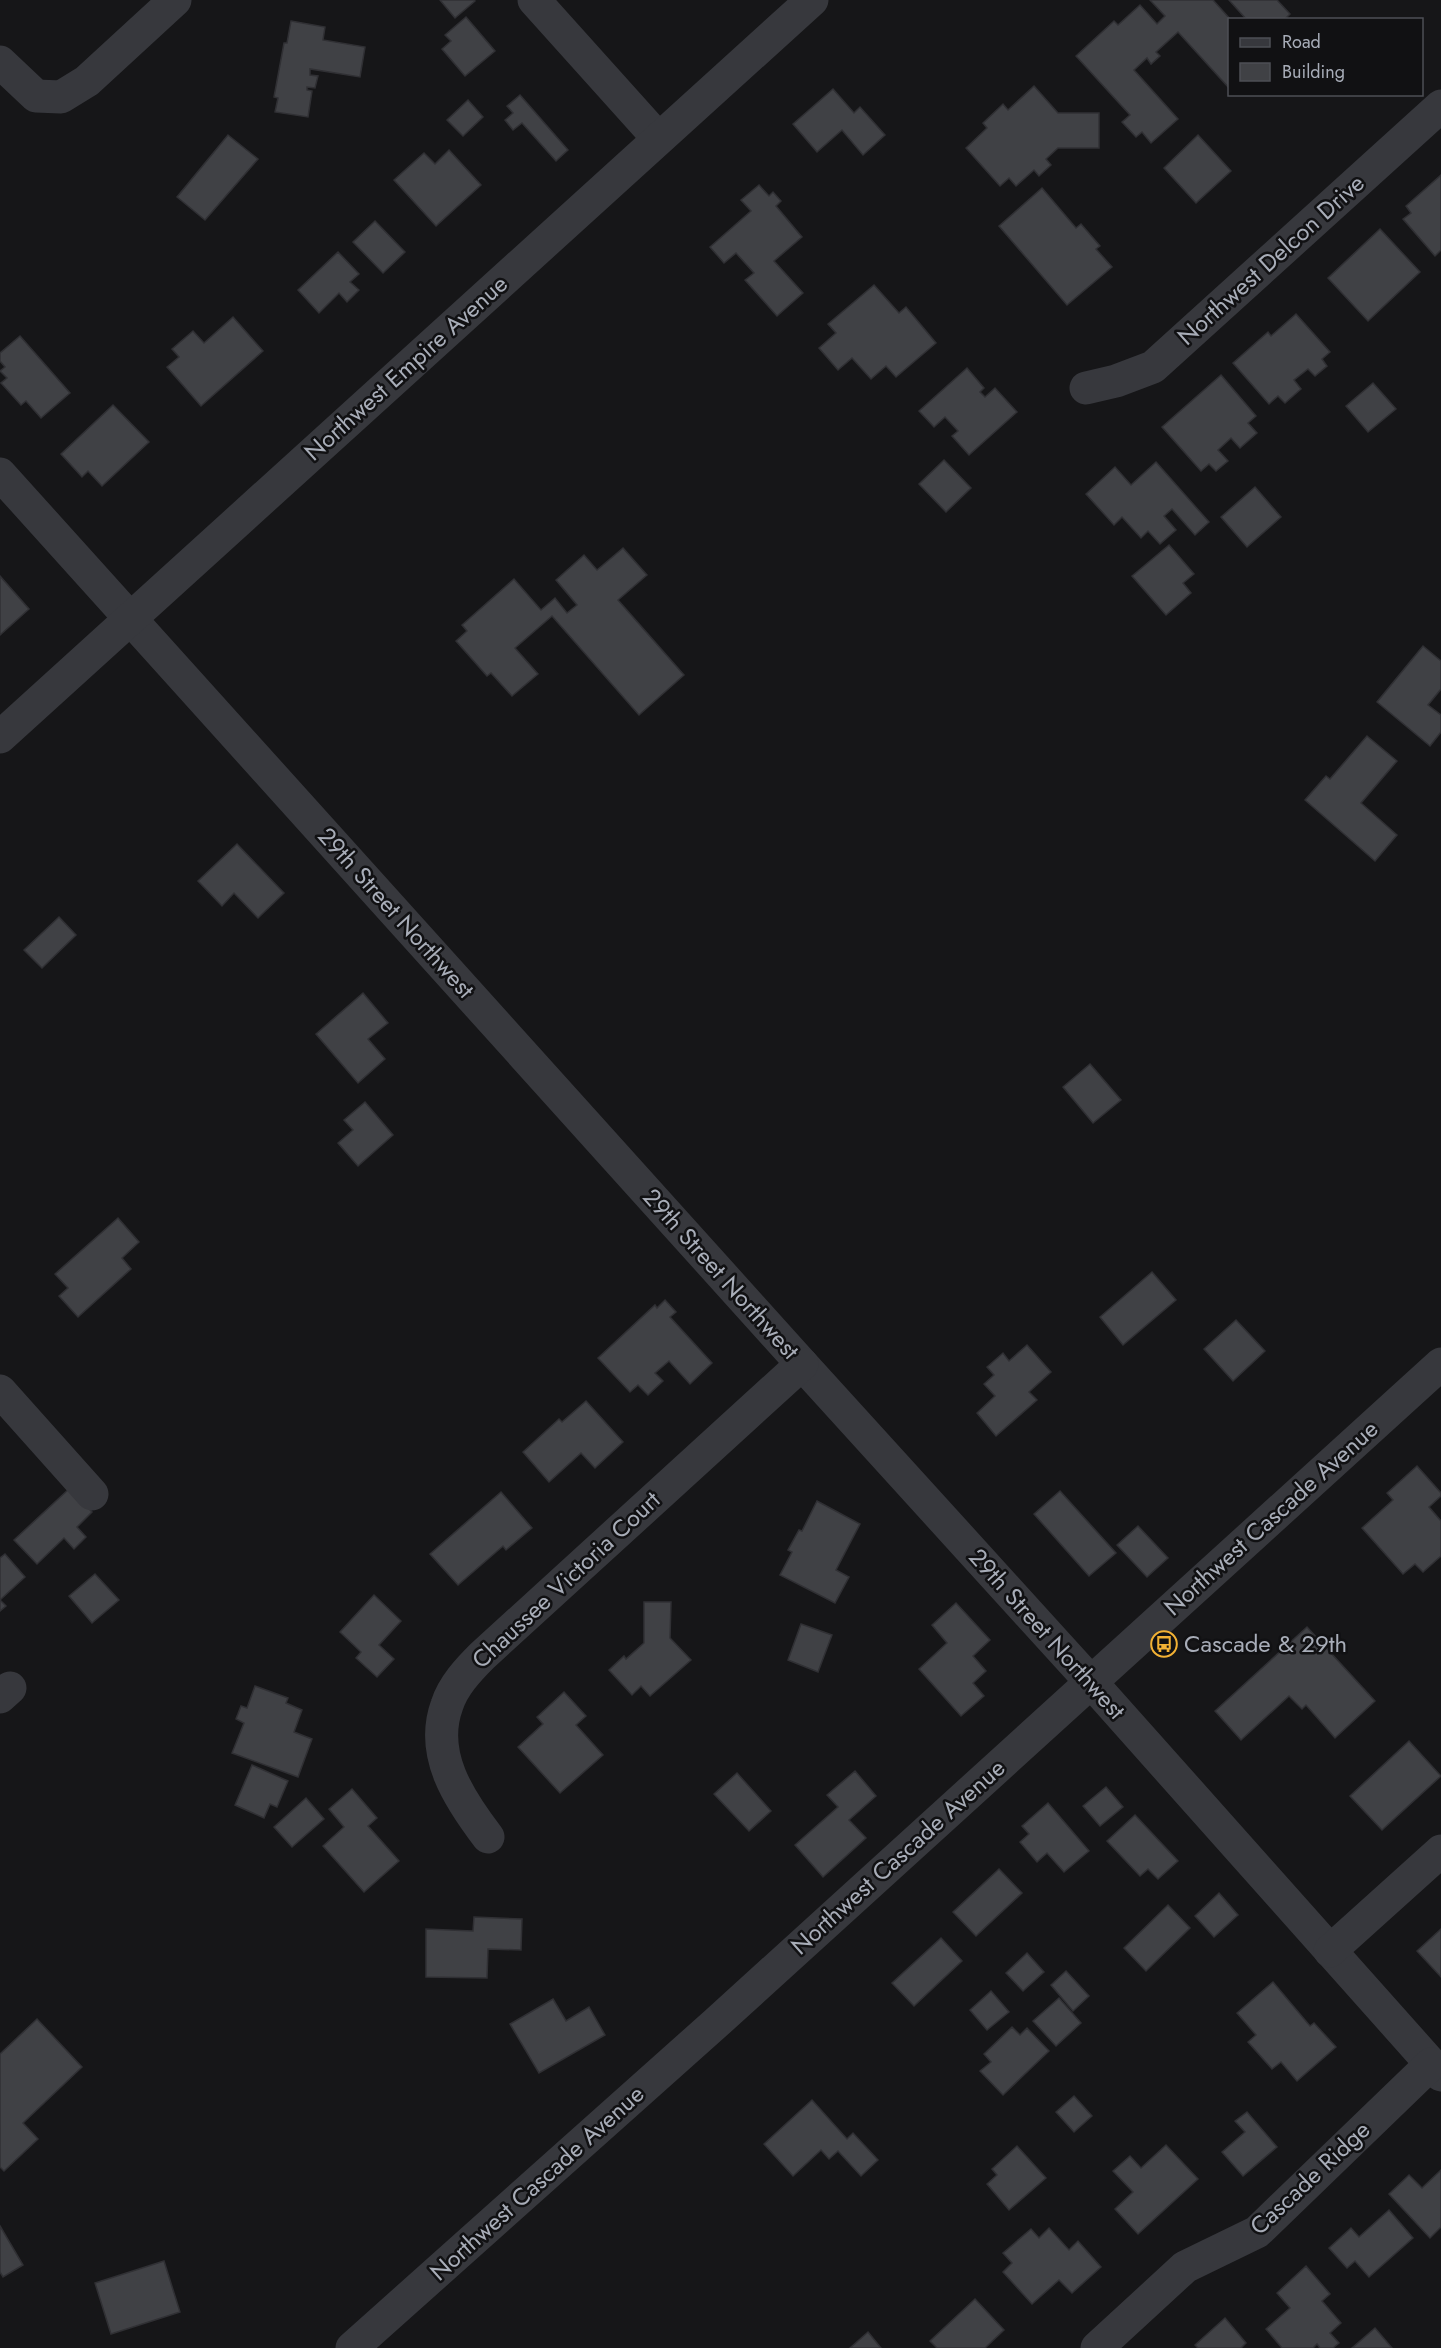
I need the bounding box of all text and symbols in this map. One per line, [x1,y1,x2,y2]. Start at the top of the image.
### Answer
legend [1228,18,1423,96]
text: Road [1282,29,1321,55]
text: Building [1282,59,1345,85]
street label: Northwest Delcon Drive [1169,166,1372,353]
street label: Northwest Empire Avenue [296,267,515,469]
street label: 29th Street Northwest [310,819,483,1006]
street label: 29th Street Northwest [635,1180,808,1367]
street label: Northwest Cascade Avenue [1156,1412,1386,1624]
street label: Chaussee Victoria Court [464,1483,668,1676]
street label: 29th Street Northwest [961,1540,1134,1727]
place label: Cascade & 29th [1184,1626,1347,1661]
bus stop icon: Cascade & 29th [1149,1629,1179,1659]
street label: Northwest Cascade Avenue [783,1751,1013,1963]
street label: Northwest Cascade Avenue [422,2077,652,2289]
street label: Cascade Ridge [1242,2113,1378,2243]

